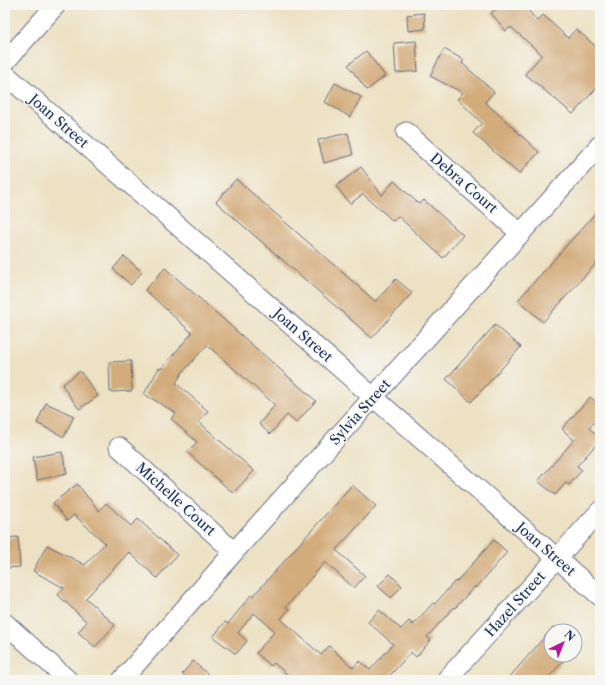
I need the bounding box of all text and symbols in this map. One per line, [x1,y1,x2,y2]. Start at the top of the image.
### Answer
street label: Joan Street [24,89,92,152]
street label: Debra Court [427,149,501,217]
street label: Joan Street [268,303,336,366]
street label: Sylvia Street [326,375,394,449]
street label: Michelle Court [132,458,220,540]
street label: Joan Street [511,517,579,580]
street label: Hazel Street [481,568,549,640]
north arrow [543,623,583,663]
text: N [562,627,578,644]

